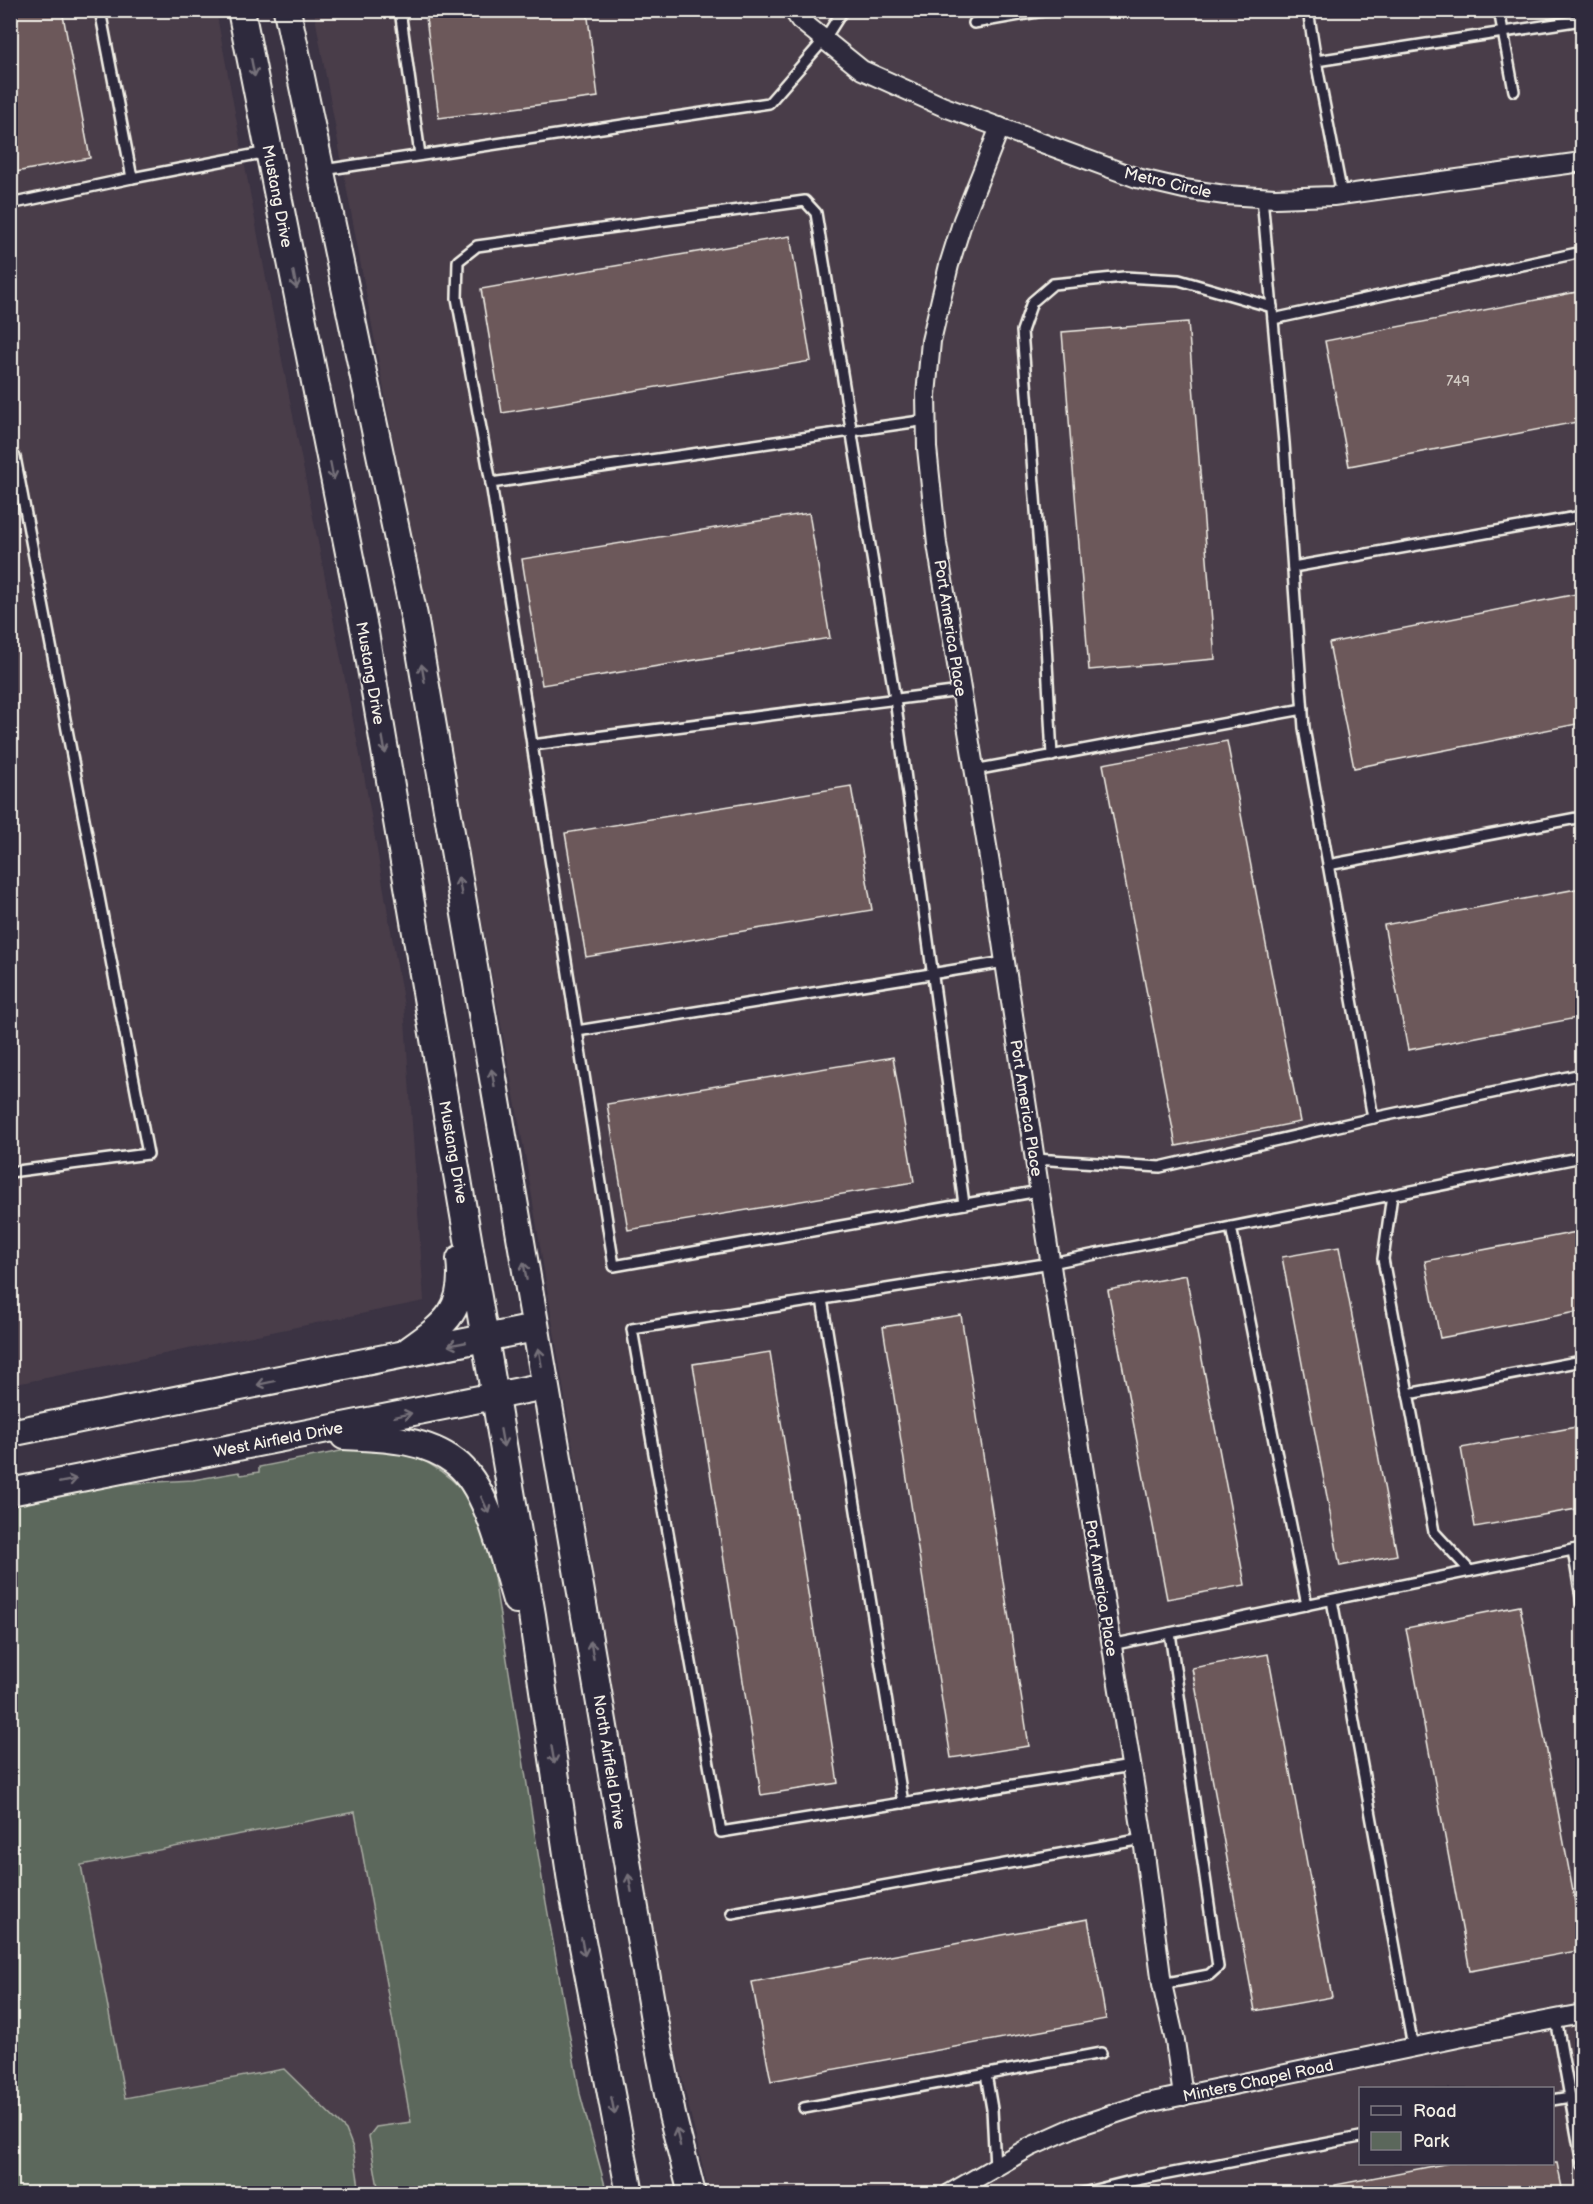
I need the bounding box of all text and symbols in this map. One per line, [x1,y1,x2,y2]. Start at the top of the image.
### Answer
one-way arrow [248,58,259,77]
street label: Mustang Drive [257,143,296,250]
street label: Metro Circle [1122,164,1214,203]
one-way arrow [290,269,301,289]
house number: 749 [1446,373,1470,390]
one-way arrow [327,461,339,480]
street label: Port America Place [929,559,970,698]
street label: Mustang Drive [351,620,388,727]
one-way arrow [418,664,429,684]
one-way arrow [379,735,390,755]
one-way arrow [454,877,465,897]
street label: Port America Place [1005,1039,1046,1178]
one-way arrow [487,1069,498,1089]
street label: Mustang Drive [434,1099,471,1206]
one-way arrow [520,1261,531,1281]
one-way arrow [448,1339,468,1350]
one-way arrow [534,1348,545,1367]
one-way arrow [257,1378,277,1389]
one-way arrow [393,1409,413,1420]
street label: West Airfield Drive [212,1419,345,1462]
one-way arrow [497,1427,508,1447]
one-way arrow [58,1475,77,1486]
one-way arrow [480,1495,492,1513]
street label: Port America Place [1080,1519,1121,1658]
one-way arrow [586,1641,597,1661]
street label: North Airfield Drive [588,1693,629,1832]
one-way arrow [548,1744,559,1764]
one-way arrow [624,1874,635,1894]
one-way arrow [578,1937,589,1957]
street label: Minters Chapel Road [1181,2056,1335,2107]
legend [1359,2087,1554,2165]
one-way arrow [608,2096,619,2116]
text: Road [1413,2101,1457,2122]
one-way arrow [671,2128,683,2147]
text: Park [1413,2131,1449,2152]

